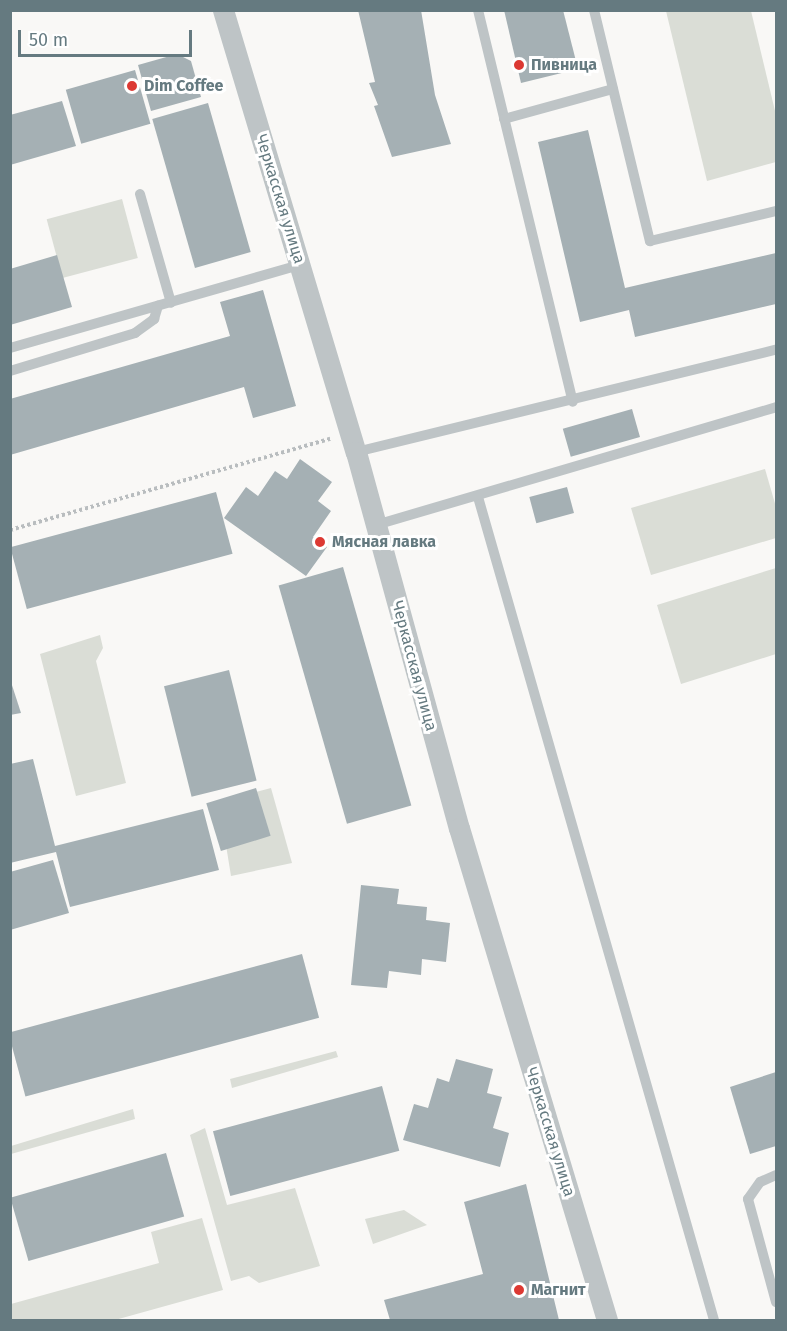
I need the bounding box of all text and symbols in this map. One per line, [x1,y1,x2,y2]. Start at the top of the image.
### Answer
scale bar [21,18,195,56]
text: 50 m [29,29,68,51]
place label: Пивница [531,55,597,75]
marker: Пивница [512,58,526,72]
place label: Dim Coffee [144,76,223,96]
marker: Dim Coffee [125,79,139,93]
street label: Черкасская улица [251,132,309,266]
place label: Мясная лавка [332,532,436,552]
marker: Мясная лавка [313,535,327,549]
street label: Черкасская улица [387,599,441,733]
street label: Черкасская улица [521,1065,579,1199]
place label: Магнит [531,1280,586,1300]
marker: Магнит [512,1283,526,1297]

